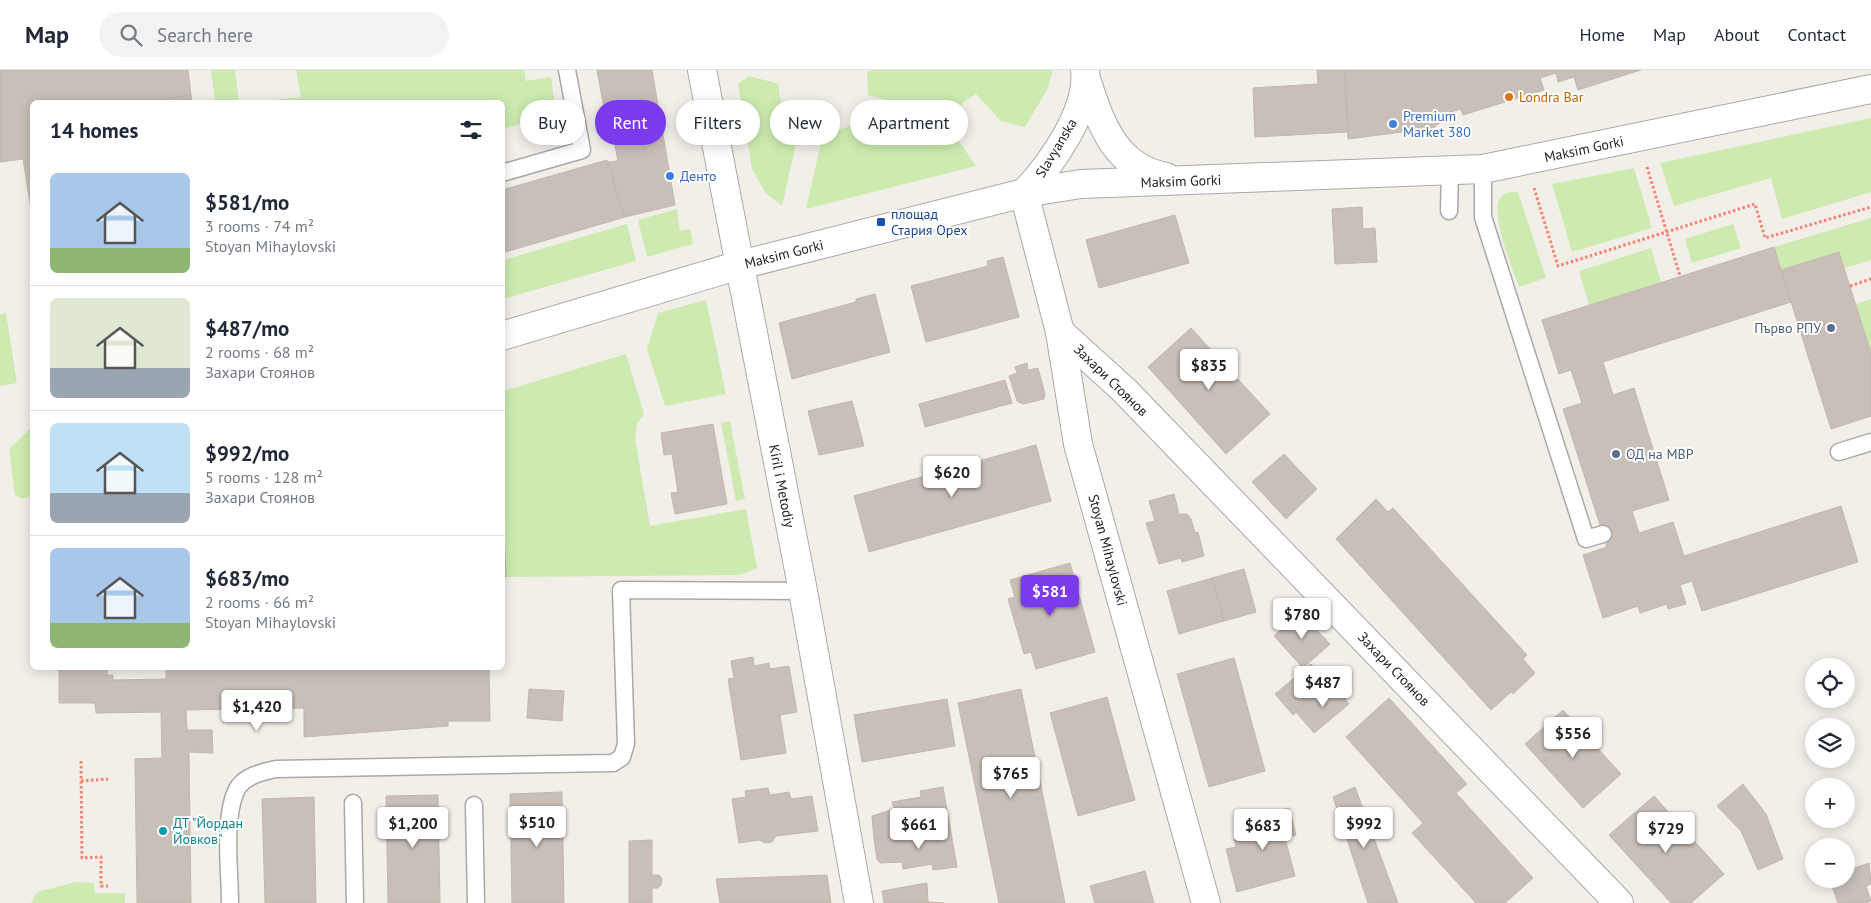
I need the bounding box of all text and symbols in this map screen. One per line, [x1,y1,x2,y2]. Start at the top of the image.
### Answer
search box [99,12,449,57]
text: Map [25,19,69,50]
icon: search [117,21,145,49]
text: Search here [157,23,253,47]
text: Home [1579,23,1625,46]
text: Map [1653,23,1686,46]
text: About [1714,23,1760,46]
text: Contact [1788,23,1846,46]
place label: Londra Bar [1519,88,1584,106]
marker: Londra Bar [1503,91,1515,103]
chip: Buy [520,100,585,145]
chip: Rent [595,100,666,145]
chip: Filters [676,100,760,145]
chip: New [770,100,840,145]
chip: Apartment [850,100,968,145]
place label: Premium Market 380 [1403,107,1471,141]
street label: Slavyanska [1031,115,1081,181]
icon: filters [457,116,485,144]
text: 14 homes [50,117,138,144]
marker: Premium Market 380 [1387,118,1399,130]
street label: Maksim Gorki [1543,132,1625,166]
place label: Денто [680,167,717,185]
marker: Денто [664,170,676,182]
street label: Maksim Gorki [1140,171,1222,191]
text: $581/mo [205,189,289,216]
icon: home [90,193,150,253]
place label: площад Стария Орех [891,205,967,239]
text: 3 rooms · 74 m² [205,216,314,236]
marker: площад Стария Орех [875,216,887,228]
street label: Maksim Gorki [743,235,825,273]
text: Stoyan Mihaylovski [205,236,336,256]
text: $487/mo [205,315,289,342]
icon: home [90,318,150,378]
place label: Първо РПУ [1754,319,1821,337]
marker: Първо РПУ [1825,322,1837,334]
street label: Захари Стоянов [1070,340,1152,420]
text: 2 rooms · 68 m² [205,342,314,362]
pin: $835 [1179,348,1239,391]
text: $835 [1191,355,1227,375]
text: Захари Стоянов [205,362,315,382]
text: $992/mo [205,440,289,467]
icon: home [90,443,150,503]
street label: Kiril i Metodiy [765,443,799,530]
place label: ОД на МВР [1626,445,1694,463]
marker: ОД на МВР [1610,448,1622,460]
pin: $620 [922,456,982,498]
text: $620 [934,462,970,482]
text: 5 rooms · 128 m² [205,467,323,487]
text: Захари Стоянов [205,487,315,507]
street label: Stoyan Mihaylovski [1084,492,1132,608]
text: $683/mo [205,565,289,592]
icon: home [90,568,150,628]
pin: $581 [1020,574,1080,617]
text: $581 [1032,581,1068,601]
text: 2 rooms · 66 m² [205,592,314,612]
pin: $780 [1272,598,1332,640]
text: $780 [1284,604,1320,624]
text: Stoyan Mihaylovski [205,612,336,632]
street label: Захари Стоянов [1354,628,1434,710]
map controls [1805,658,1855,888]
button: locate [1805,658,1855,708]
pin: $487 [1293,666,1353,708]
text: $487 [1305,672,1341,692]
pin: $1,420 [216,690,298,732]
text: $1,420 [232,696,282,716]
pin: $556 [1543,716,1603,759]
button: layers [1805,718,1855,768]
text: $556 [1555,723,1591,743]
pin: $765 [981,756,1041,799]
text: $765 [993,763,1029,783]
button: + [1805,778,1855,828]
pin: $1,200 [372,806,454,849]
pin: $510 [507,806,567,848]
pin: $992 [1334,806,1394,849]
pin: $661 [889,808,949,850]
pin: $683 [1233,808,1293,851]
text: $510 [519,812,555,832]
pin: $729 [1636,812,1696,854]
text: $1,200 [388,813,438,833]
text: $992 [1346,813,1382,833]
place label: ДТ "Йордан Йовков" [173,814,243,848]
text: $661 [901,814,937,834]
text: $683 [1245,815,1281,835]
text: $729 [1648,818,1684,838]
marker: ДТ "Йордан Йовков" [157,825,169,837]
button: − [1805,838,1855,888]

